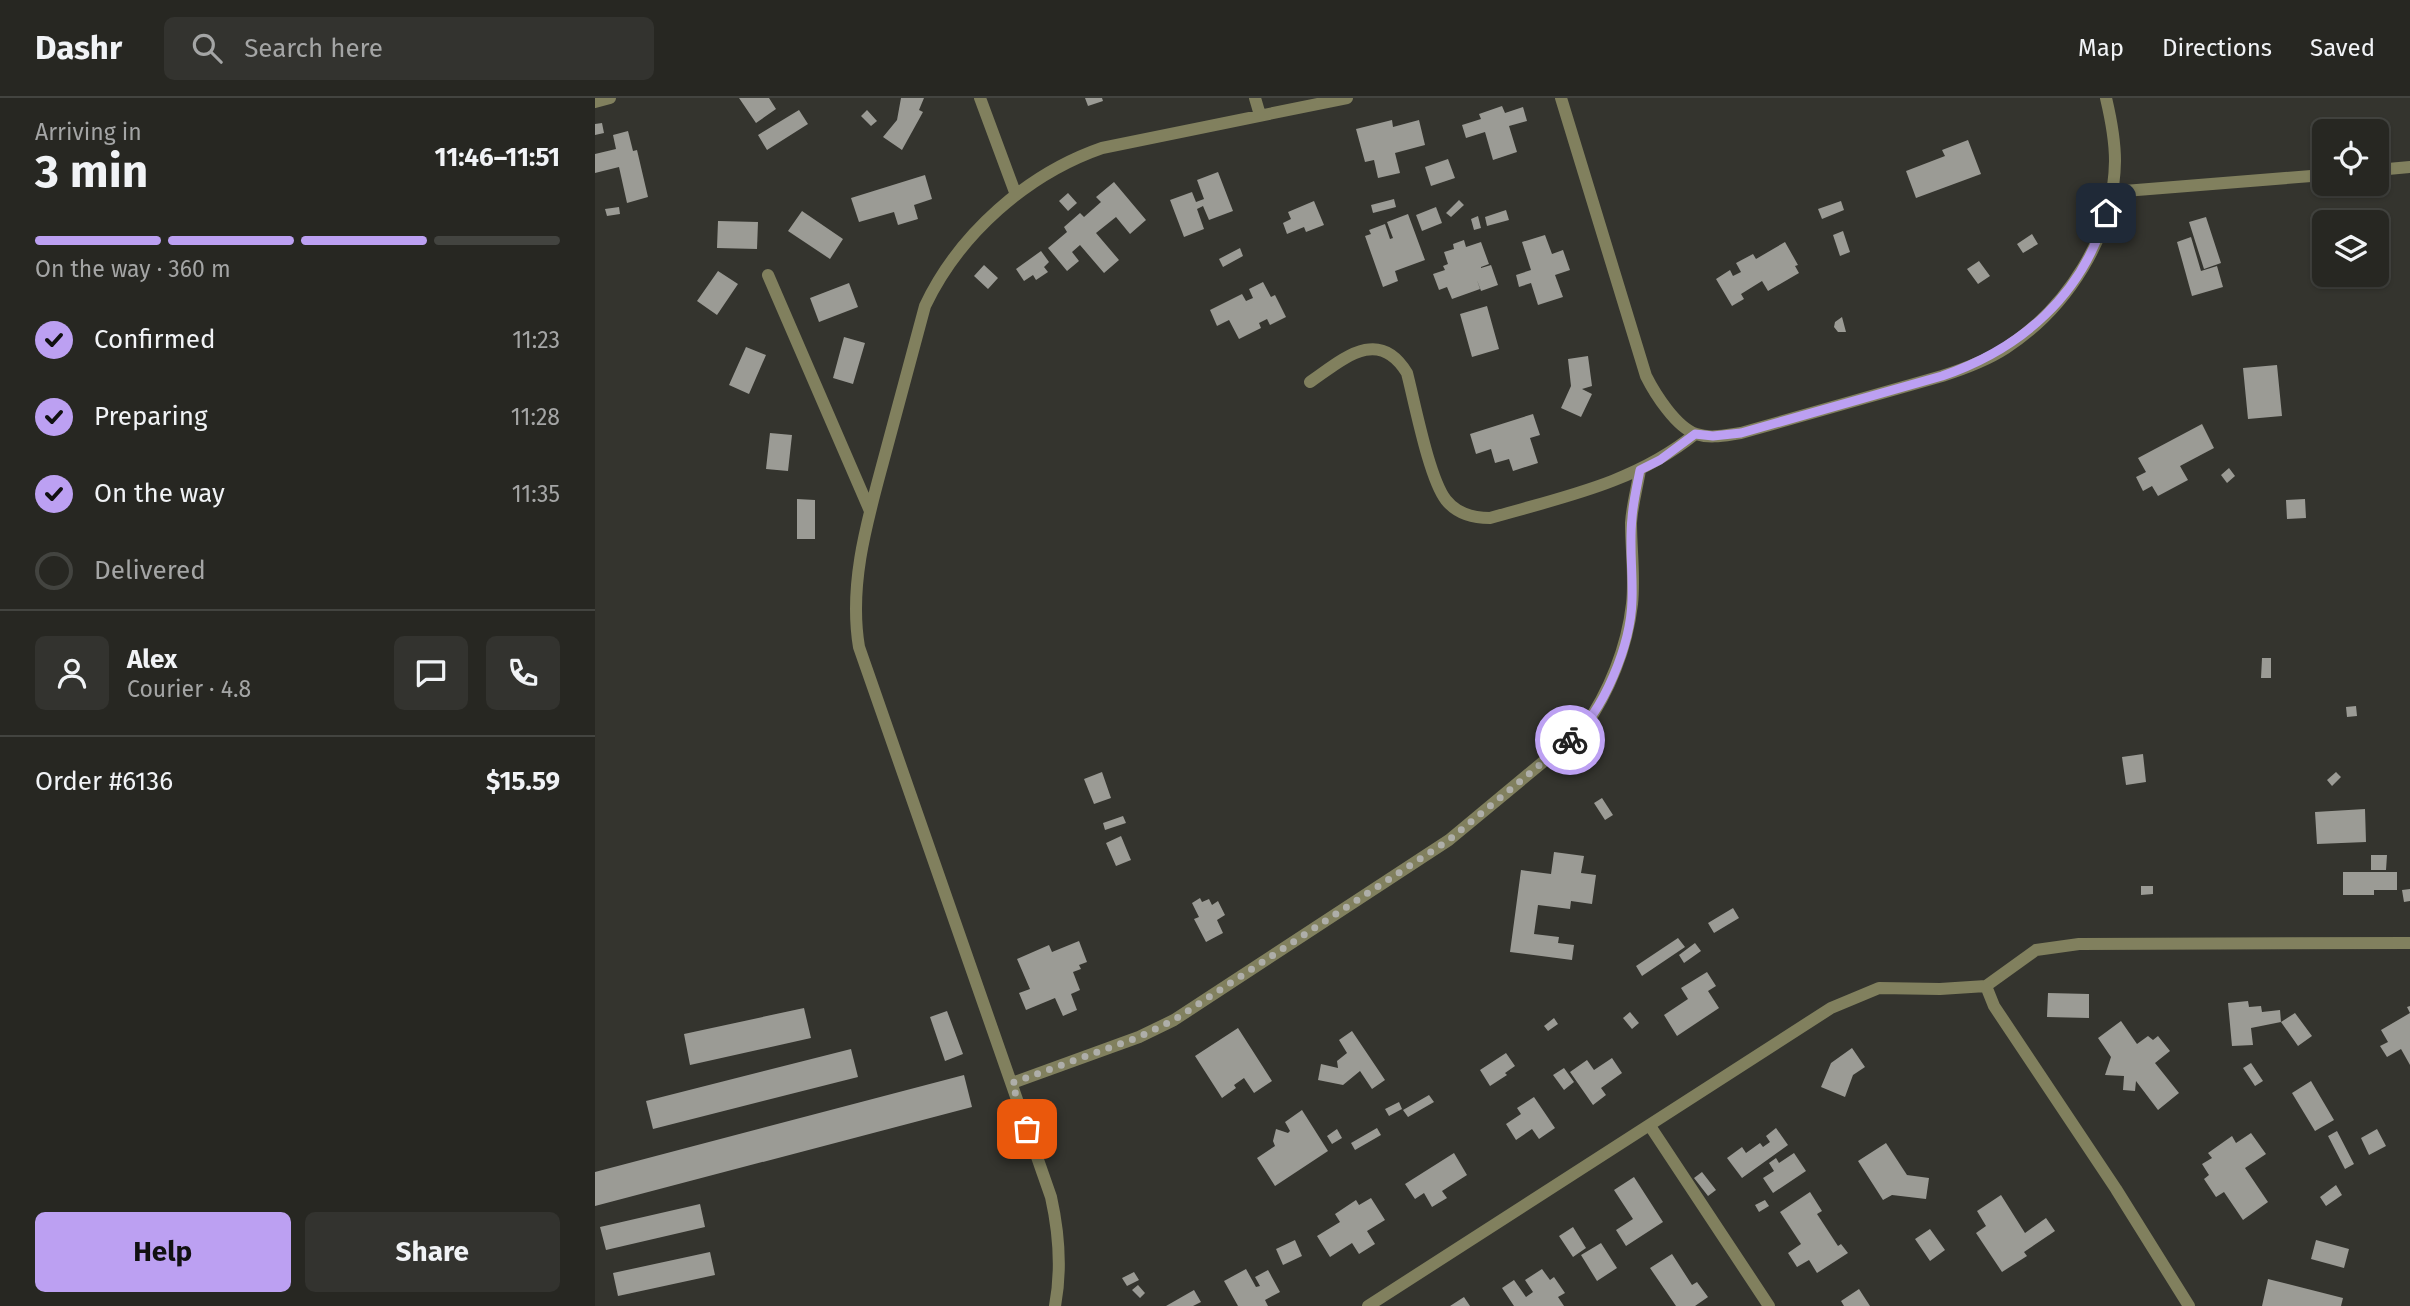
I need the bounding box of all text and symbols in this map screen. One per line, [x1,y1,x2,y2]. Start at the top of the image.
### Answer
search box [164,17,654,80]
text: Dashr [35,28,122,68]
icon: search [188,29,226,67]
text: Search here [244,33,383,64]
text: Map [2078,34,2124,62]
text: Directions [2162,34,2272,62]
text: Saved [2310,34,2375,62]
text: Arriving in [35,118,142,146]
map controls [2312,119,2389,287]
button: locate [2312,119,2389,196]
text: 11:46–11:51 [435,142,560,173]
text: 3 min [35,144,148,199]
pin [2076,183,2136,243]
icon: home [2087,194,2125,232]
button: layers [2312,210,2389,287]
text: On the way · 360 m [35,255,231,283]
icon: check [35,321,73,359]
text: Confirmed [94,324,215,355]
text: 11:23 [512,326,560,354]
icon: check [35,398,73,436]
text: Preparing [94,401,207,432]
text: 11:28 [511,403,560,431]
icon: check [35,475,73,513]
text: On the way [94,478,225,509]
text: 11:35 [512,480,560,508]
text: Delivered [94,555,206,586]
button: person [35,636,109,710]
button: chat [394,636,468,710]
button: phone [486,636,560,710]
text: Alex [127,644,177,675]
text: Courier · 4.8 [127,675,251,703]
courier [1535,705,1605,775]
icon: bike [1551,721,1589,759]
text: Order #6136 [35,766,173,797]
text: $15.59 [486,766,560,797]
pin [997,1099,1057,1159]
icon: bag [1008,1110,1046,1148]
button: Help [35,1212,291,1292]
button: Share [305,1212,560,1292]

